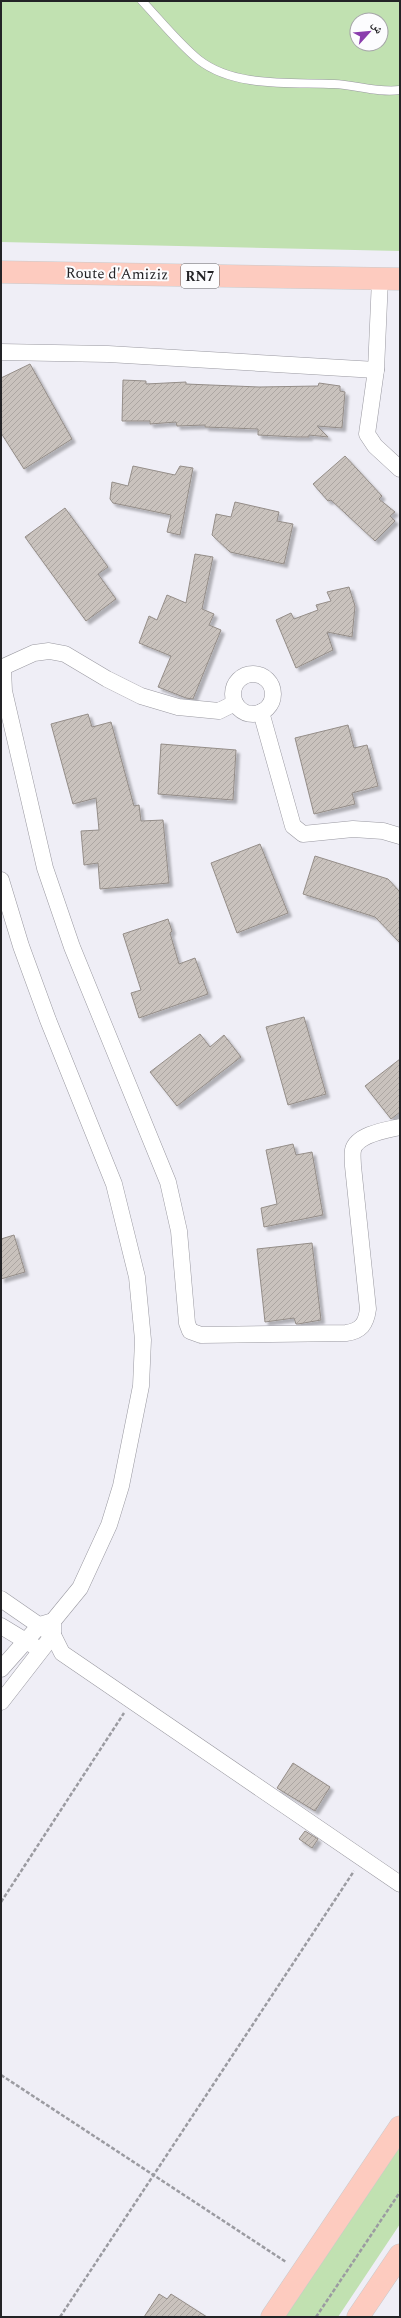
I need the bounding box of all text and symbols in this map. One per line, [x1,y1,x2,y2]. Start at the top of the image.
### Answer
north arrow [349,12,389,52]
text: ش [367,19,388,37]
street label: Route d'Amiziz [65,262,169,286]
road number: RN7 [181,264,219,288]

